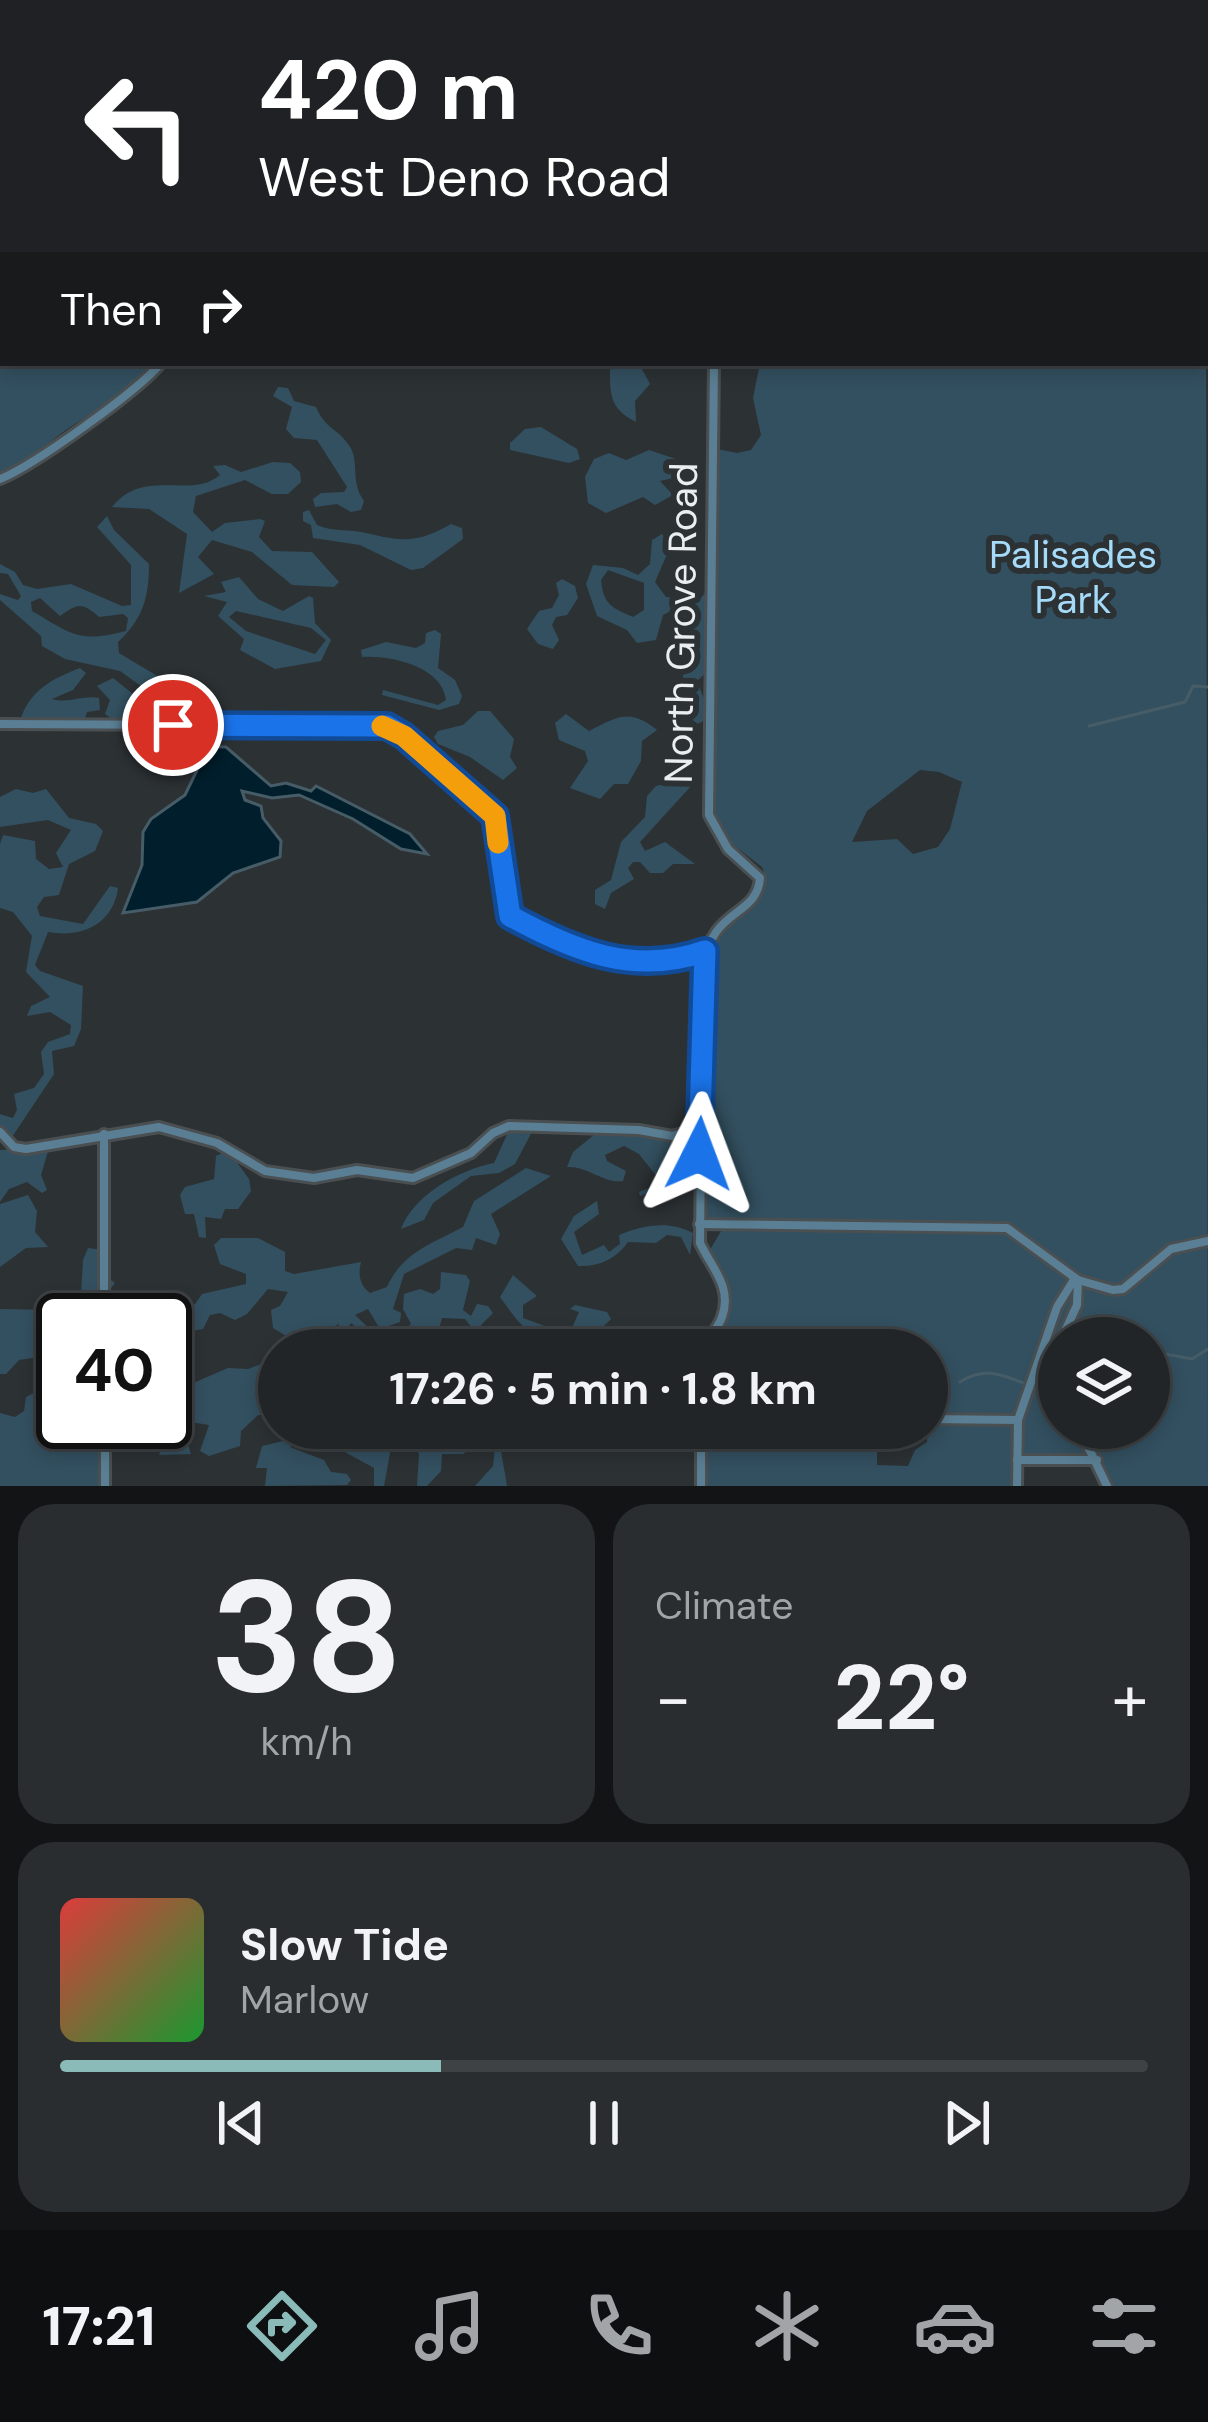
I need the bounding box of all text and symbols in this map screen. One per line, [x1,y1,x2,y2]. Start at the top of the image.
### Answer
text: 420 m [258,36,519,145]
icon: left [60,48,216,204]
text: West Deno Road [258,142,671,213]
icon: right [187,276,253,342]
text: Then [60,280,163,339]
street label: North Grove Road [653,462,709,784]
park label: Palisades Park [989,529,1157,625]
pin [122,674,224,776]
icon: arrive [140,692,206,758]
position arrow [636,1091,762,1217]
speed limit sign: 40 [36,1293,192,1449]
map controls [1038,1317,1170,1449]
button: layers [1038,1317,1170,1449]
text: 17:26 · 5 min · 1.8 km [389,1359,817,1418]
text: 38 [210,1536,403,1739]
text: Climate [655,1580,793,1631]
text: 22° [833,1640,970,1757]
text: − [655,1656,691,1741]
text: + [1112,1656,1148,1741]
text: km/h [260,1716,353,1767]
text: Slow Tide [240,1915,449,1974]
text: Marlow [240,1974,369,2025]
icon: previous [208,2090,274,2156]
icon: pause [571,2090,637,2156]
icon: next [934,2090,1000,2156]
icon: directions [240,2284,324,2368]
icon: music [408,2284,492,2368]
icon: phone [577,2284,661,2368]
icon: climate [745,2284,829,2368]
icon: car [913,2284,997,2368]
icon: filters [1082,2284,1166,2368]
text: 17:21 [42,2291,155,2362]

